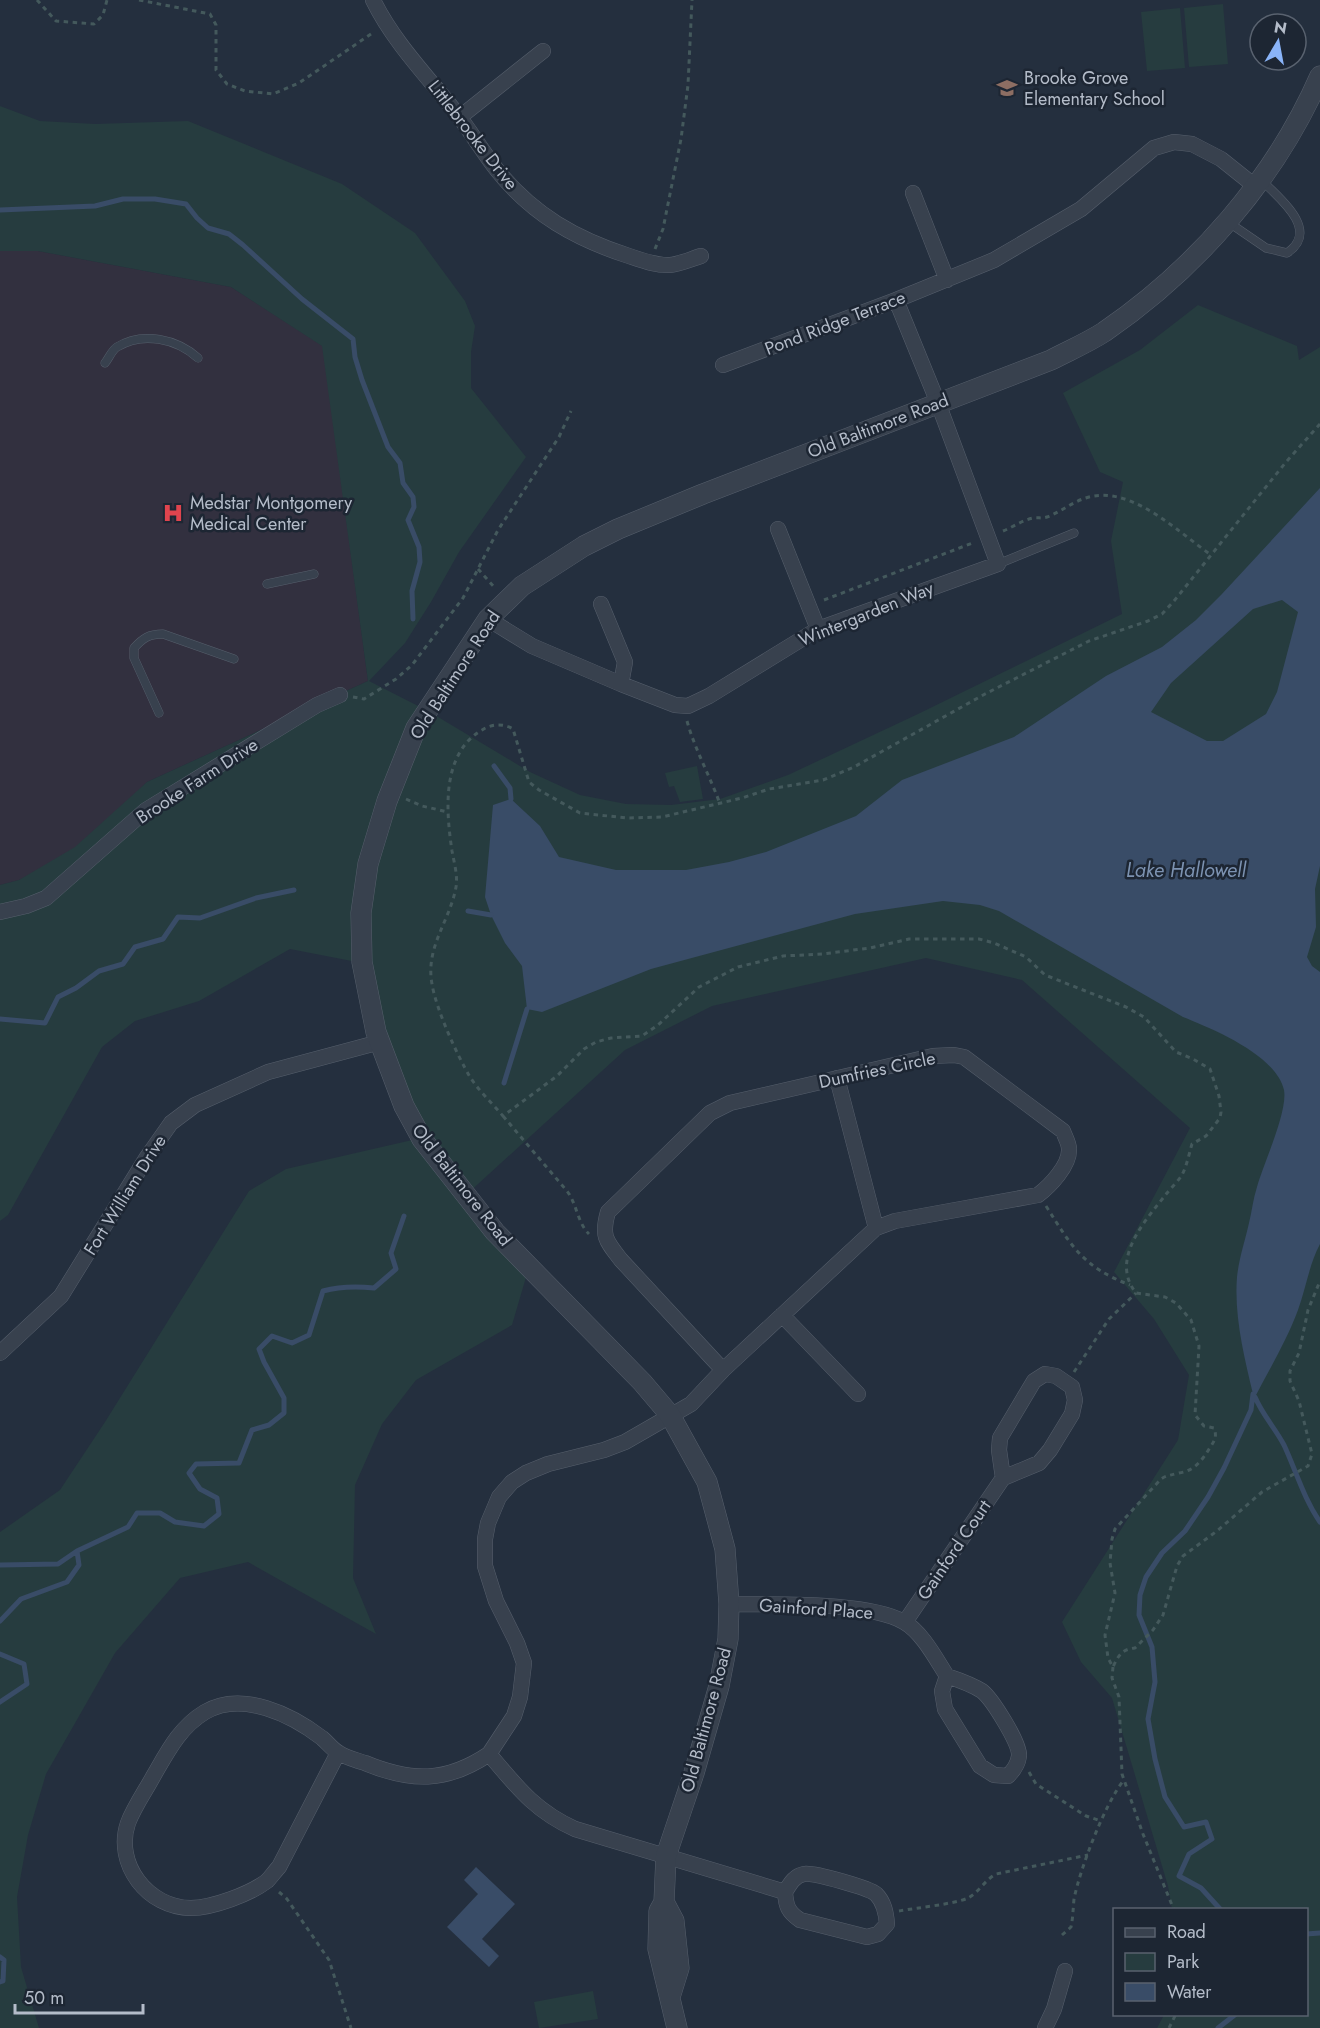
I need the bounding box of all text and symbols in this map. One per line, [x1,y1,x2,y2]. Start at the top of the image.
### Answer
north arrow [1248,12,1308,72]
text: N [1272,15,1289,40]
place label: Brooke Grove Elementary School [1024,65,1165,112]
street label: Littlebrooke Drive [422,75,524,195]
school or university icon: Brooke Grove Elementary School [995,76,1019,100]
street label: Pond Ridge Terrace [761,284,909,362]
street label: Old Baltimore Road [804,387,952,465]
place label: Medstar Montgomery Medical Center [190,490,352,537]
hospital icon: Medstar Montgomery Medical Center [161,501,185,525]
street label: Wintergarden Way [795,575,937,653]
street label: Old Baltimore Road [403,605,507,745]
street label: Brooke Farm Drive [131,732,263,830]
water label: Lake Hallowell [1126,856,1248,885]
street label: Dumfries Circle [816,1045,938,1095]
street label: Old Baltimore Road [406,1118,518,1252]
street label: Fort William Drive [77,1130,173,1260]
street label: Gainford Court [911,1494,997,1605]
street label: Gainford Place [758,1592,874,1626]
street label: Old Baltimore Road [674,1645,738,1795]
legend [1113,1908,1308,2016]
text: Road [1167,1919,1206,1945]
text: Park [1167,1949,1199,1975]
scale bar [15,1977,142,2015]
text: Water [1167,1979,1212,2005]
text: 50 m [24,1985,64,2011]

